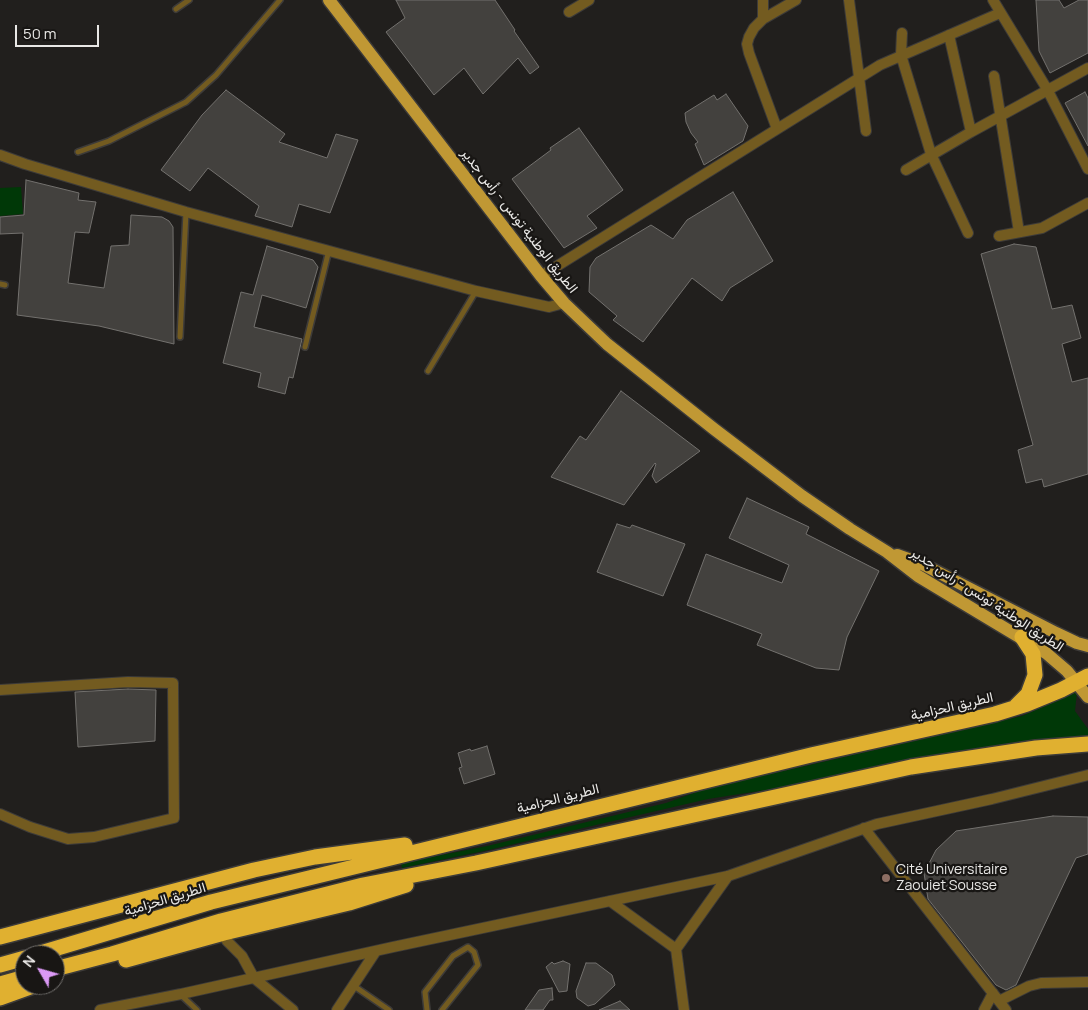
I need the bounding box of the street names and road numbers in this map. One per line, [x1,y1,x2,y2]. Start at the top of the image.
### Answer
street label: الطريق الوطنية تونس - رأس جدير [457,145,581,297]
street label: الطريق الوطنية تونس - رأس جدير [907,544,1067,656]
street label: الطريق الحزامية [909,689,995,725]
street label: الطريق الحزامية [515,781,601,817]
street label: الطريق الحزامية [122,880,208,920]

